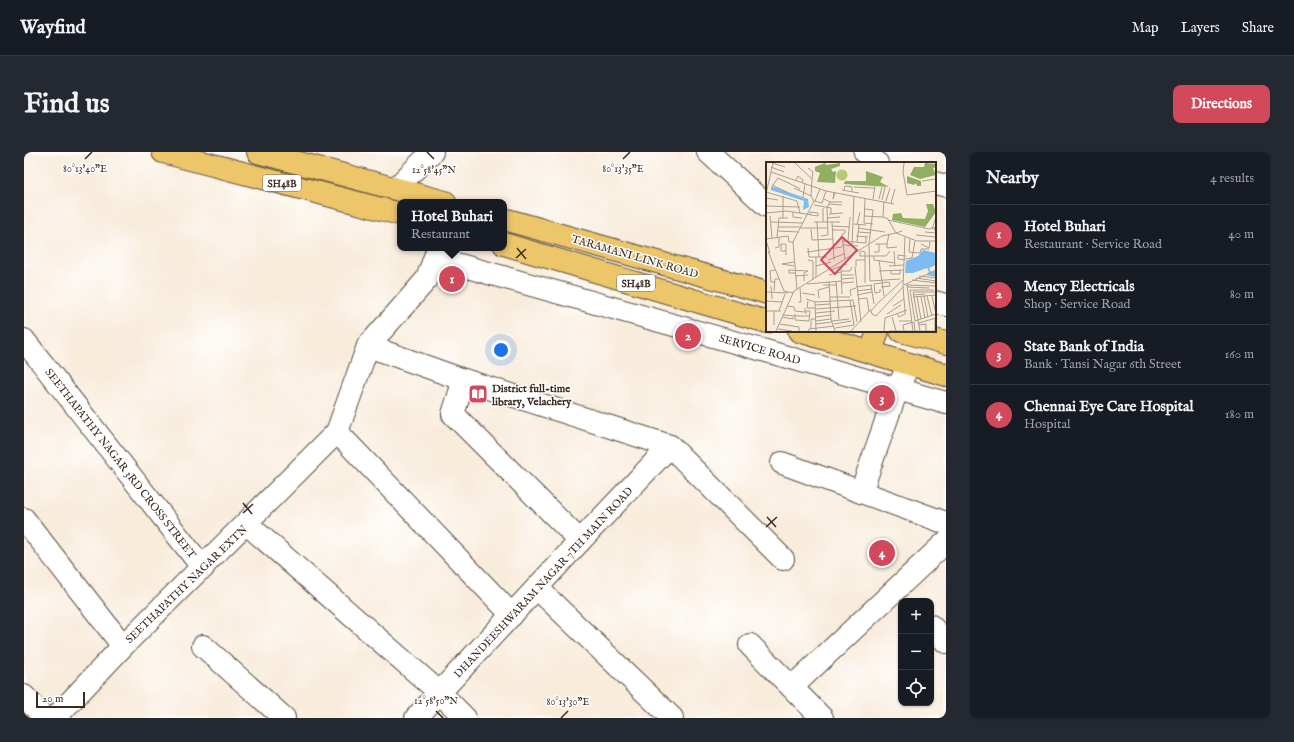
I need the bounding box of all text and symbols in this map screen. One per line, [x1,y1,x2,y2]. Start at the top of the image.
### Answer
text: Wayfind [20,16,86,40]
text: Map [1132,19,1159,37]
text: Layers [1181,19,1220,37]
text: Share [1242,19,1274,37]
button: Directions [1173,85,1270,123]
text: Find us [24,87,110,122]
inset map [766,162,936,332]
text: 80°13'40"E [63,163,107,176]
text: 80°13'35"E [602,163,644,176]
text: 12°58'45"N [412,164,456,177]
text: Nearby [986,168,1039,189]
text: 4 results [1210,170,1254,187]
road number: SH48B [263,175,301,191]
popup [397,199,507,251]
text: Hotel Buhari [411,207,493,226]
text: Hotel Buhari [1024,217,1106,236]
text: Restaurant [411,226,470,243]
text: 1 [997,226,1001,243]
text: 40 m [1228,226,1254,243]
street label: TARAMANI LINK ROAD [570,232,700,282]
text: Restaurant · Service Road [1024,236,1162,253]
pin: 1 [439,264,465,294]
road number: SH48B [617,275,655,291]
text: Mency Electricals [1024,277,1135,296]
text: 2 [996,286,1002,303]
text: 80 m [1230,286,1254,303]
text: Shop · Service Road [1024,296,1131,313]
pin: 2 [675,321,701,351]
street label: SERVICE ROAD [717,332,802,368]
text: State Bank of India [1024,337,1144,356]
your location [491,340,511,360]
text: 3 [997,346,1001,363]
text: 160 m [1224,346,1254,363]
text: Bank · Tansi Nagar 6th Street [1024,356,1181,373]
street label: SEETHAPATHY NAGAR 3RD CROSS STREET [42,366,199,561]
place label: District full-time library, Velachery [491,382,572,409]
library icon: District full-time library, Velachery [467,383,489,405]
pin: 3 [869,383,895,413]
text: Chennai Eye Care Hospital [1024,397,1194,416]
text: 4 [996,406,1002,423]
text: 180 m [1225,406,1254,423]
text: Hospital [1024,416,1071,433]
street label: DHANDEESHWARAM NAGAR 7TH MAIN ROAD [451,484,636,681]
street label: SEETHAPATHY NAGAR EXTN [123,522,251,647]
pin: 4 [869,538,895,568]
map controls [898,598,934,706]
button: + [898,598,934,634]
button: − [898,634,934,670]
button: locate [898,670,934,706]
scale bar [36,690,85,709]
text: 20 m [42,692,63,706]
text: 12°58'50"N [414,695,458,708]
text: 80°13'30"E [547,696,589,709]

